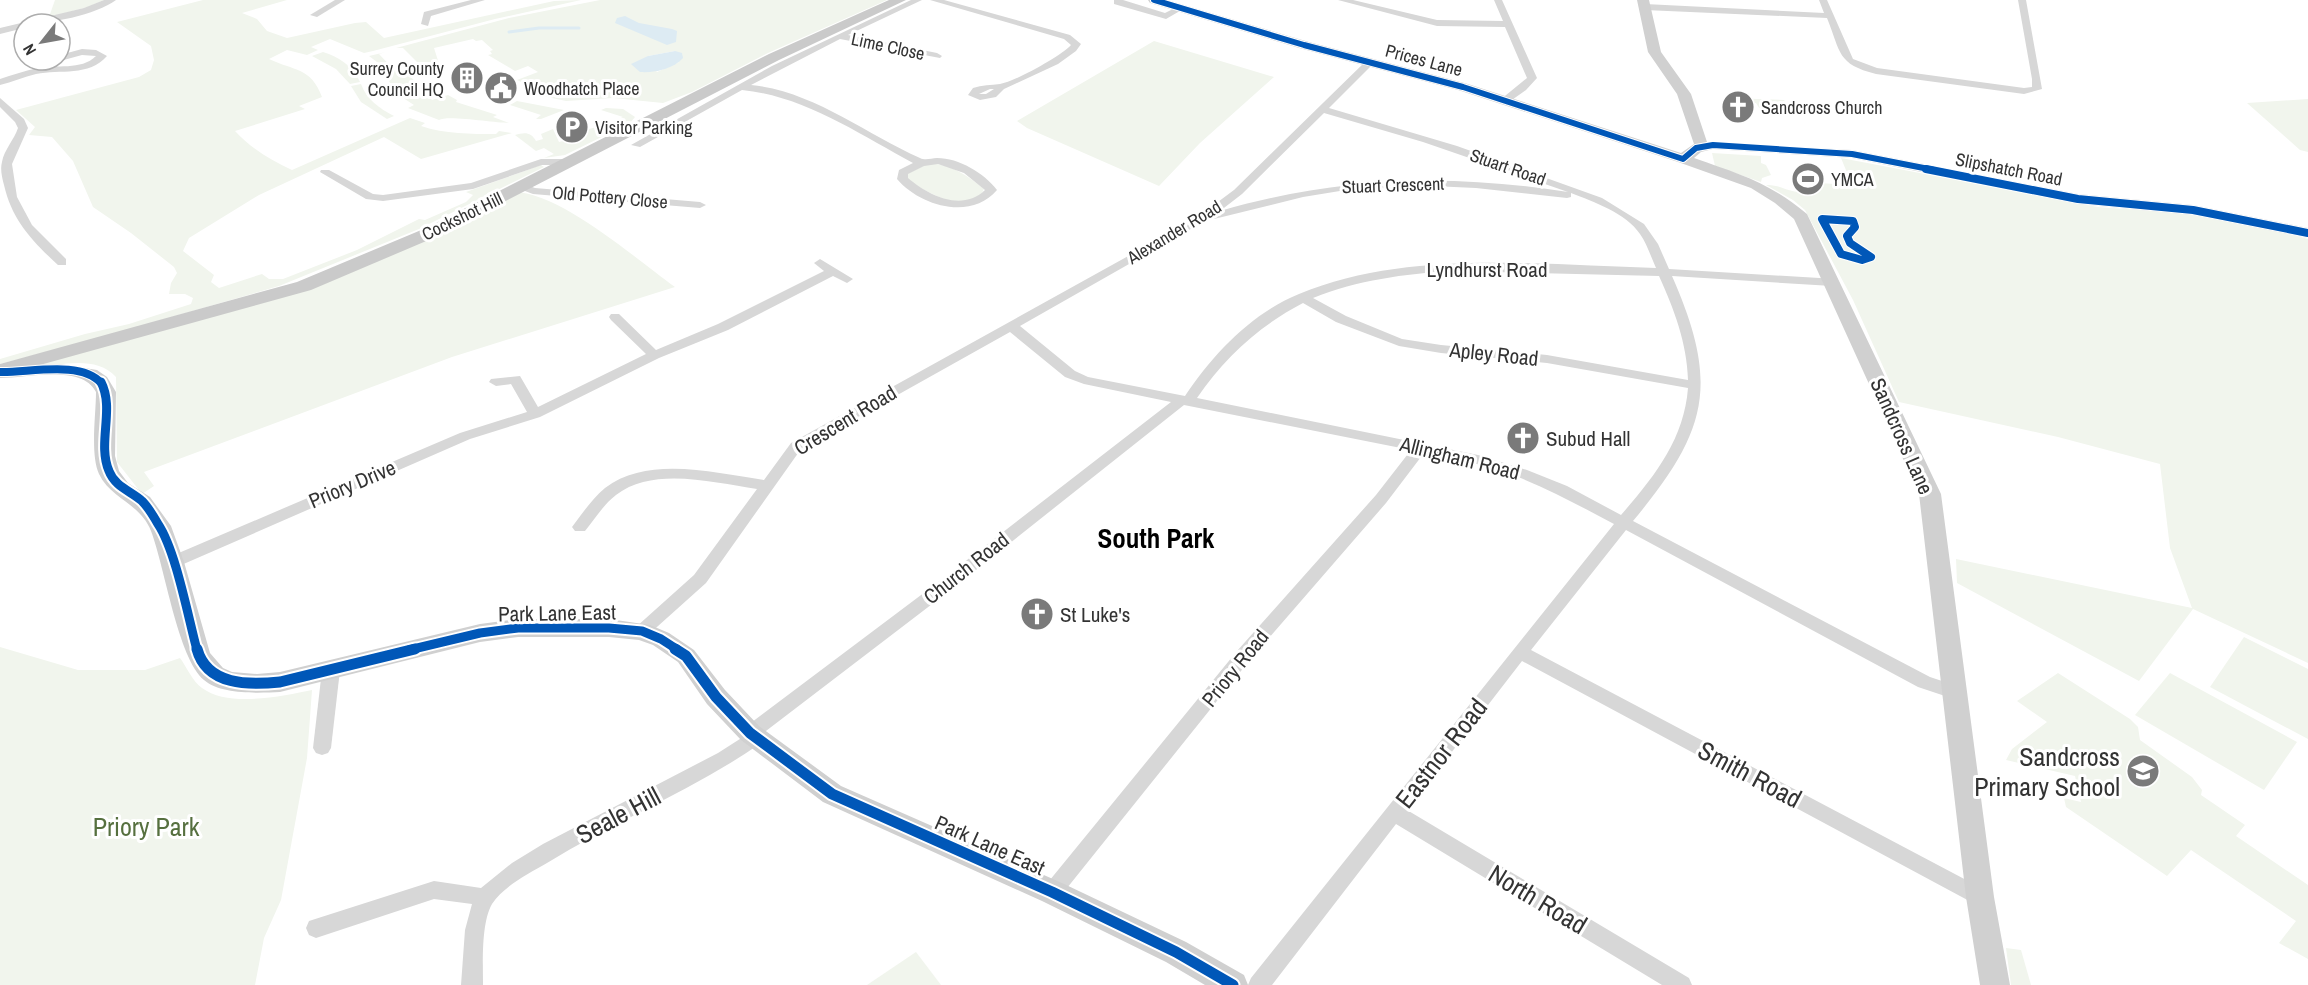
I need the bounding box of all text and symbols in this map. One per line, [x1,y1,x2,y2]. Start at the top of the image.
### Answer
north arrow [12,12,72,72]
street label: Lime Close [849,26,927,66]
street label: Prices Lane [1383,38,1465,82]
text: N [17,40,41,59]
place label: Surrey County Council HQ [350,56,445,102]
building icon: Surrey County Council HQ [449,60,485,96]
public building icon: Woodhatch Place [483,70,519,106]
place label: Woodhatch Place [524,76,639,101]
church icon: Sandcross Church [1720,89,1756,125]
place label: Sandcross Church [1761,95,1882,120]
parking icon: Visitor Parking [554,109,590,145]
place label: Visitor Parking [595,115,693,140]
street label: Stuart Road [1467,142,1549,192]
street label: Slipshatch Road [1953,146,2065,192]
sports icon: YMCA [1790,161,1826,197]
place label: YMCA [1831,167,1874,192]
street label: Stuart Crescent [1341,171,1445,199]
street label: Old Pottery Close [551,180,669,214]
street label: Cockshot Hill [417,186,507,246]
street label: Alexander Road [1121,194,1226,270]
street label: Lyndhurst Road [1427,255,1547,284]
street label: Apley Road [1447,335,1540,373]
street label: Sandcross Lane [1863,373,1941,499]
street label: Crescent Road [788,378,902,462]
church icon: Subud Hall [1505,420,1541,456]
place label: Subud Hall [1546,424,1630,453]
street label: Allingham Road [1396,429,1523,487]
street label: Priory Drive [304,453,400,515]
district label: South Park [1098,520,1215,556]
street label: Church Road [917,525,1015,611]
church icon: St Luke's [1019,596,1055,632]
street label: Park Lane East [498,597,616,629]
place label: St Luke's [1060,600,1130,629]
street label: Priory Road [1195,623,1275,713]
street label: Eastnor Road [1387,691,1495,815]
street label: Smith Road [1692,732,1808,816]
place label: Sandcross Primary School [1974,739,2120,804]
school or university icon: Sandcross Primary School [2125,753,2161,789]
street label: Seale Hill [570,778,666,852]
street label: Park Lane East [930,808,1050,882]
park label: Priory Park [93,809,200,844]
street label: North Road [1482,856,1594,942]

